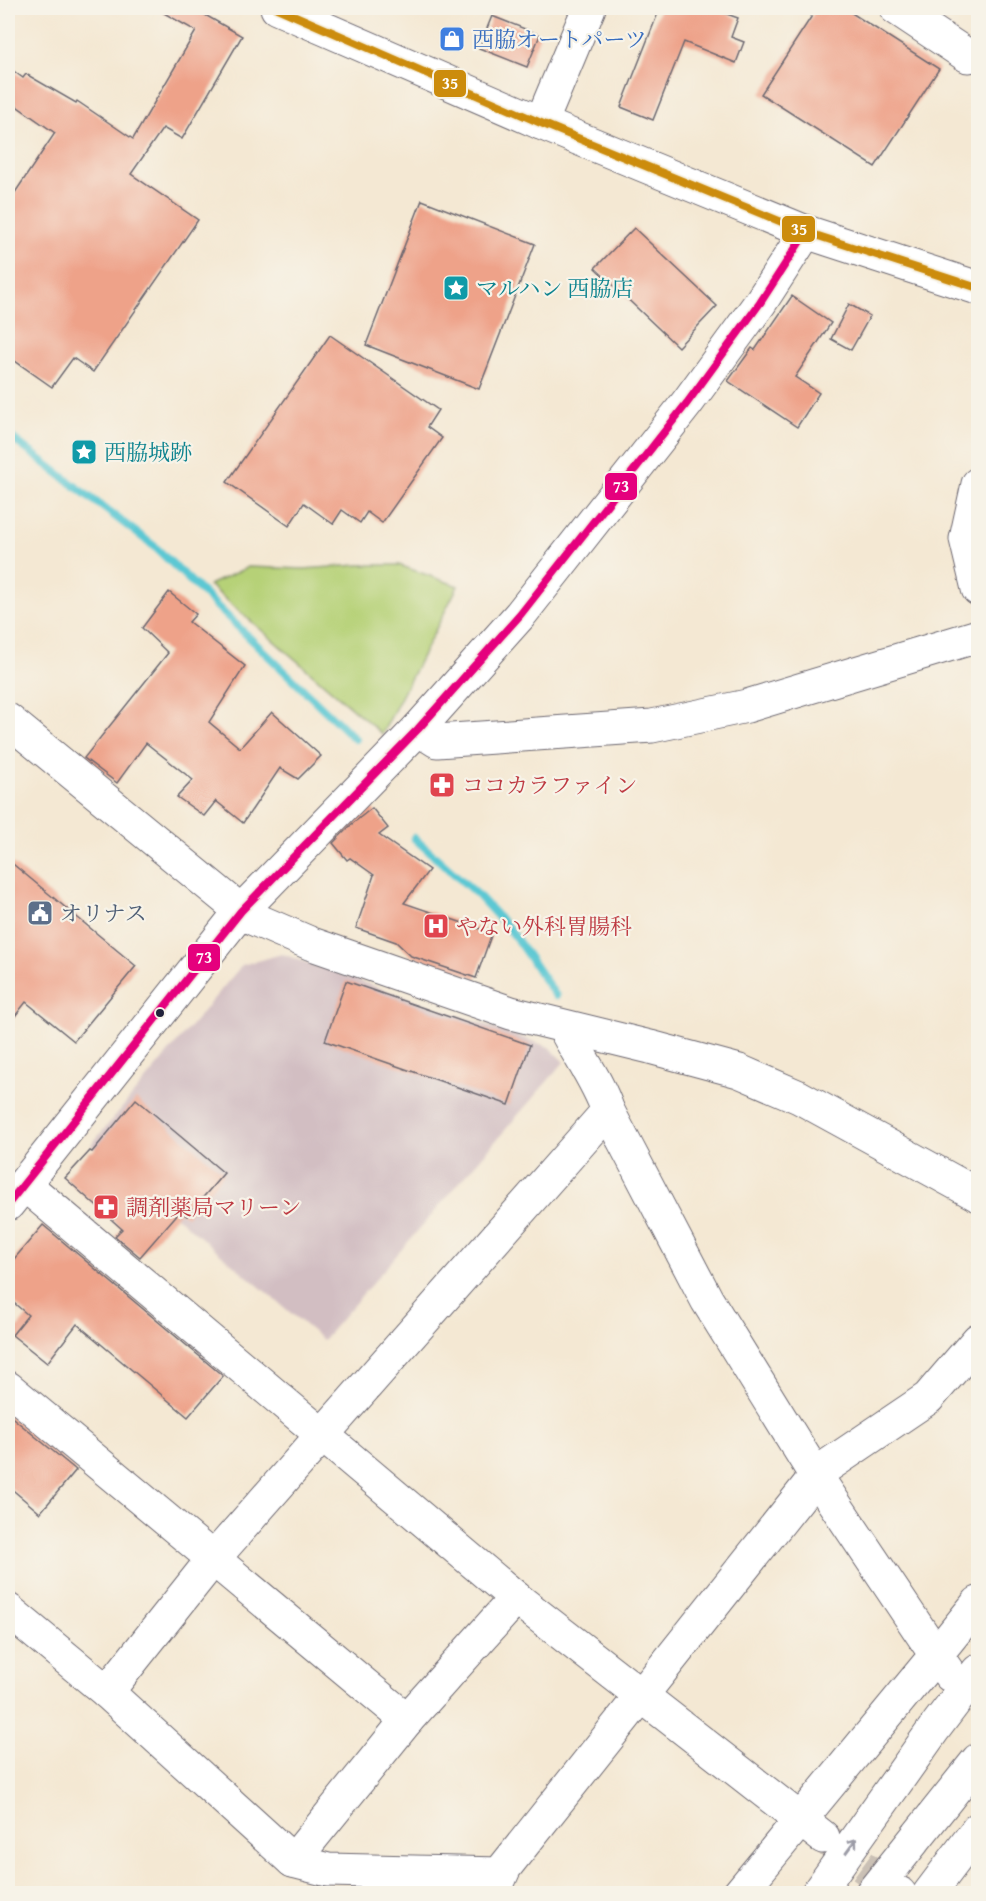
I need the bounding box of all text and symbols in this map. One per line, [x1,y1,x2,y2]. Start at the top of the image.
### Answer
place label: 西脇オートパーツ [472,23,647,55]
shop icon: 西脇オートパーツ [437,24,467,54]
line badge: 35 [433,69,467,98]
text: 35 [442,71,458,95]
line badge: 35 [781,215,816,243]
text: 35 [791,217,807,241]
place label: マルハン 西脇店 [476,272,633,304]
place icon: マルハン 西脇店 [441,273,471,303]
place label: 西脇城跡 [104,436,192,468]
place icon: 西脇城跡 [69,437,99,467]
line badge: 73 [604,472,638,501]
text: 73 [613,474,629,498]
place label: ココカラファイン [462,769,638,801]
pharmacy icon: ココカラファイン [427,770,457,800]
place label: オリナス [60,897,147,929]
public building icon: オリナス [25,898,55,928]
place label: やない外科胃腸科 [456,910,632,942]
hospital icon: やない外科胃腸科 [421,911,451,941]
line badge: 73 [187,943,221,972]
text: 73 [196,945,212,969]
unlabelled marker [154,1007,166,1019]
place label: 調剤薬局マリーン [126,1191,302,1223]
pharmacy icon: 調剤薬局マリーン [91,1192,121,1222]
one-way arrow [845,1838,857,1854]

